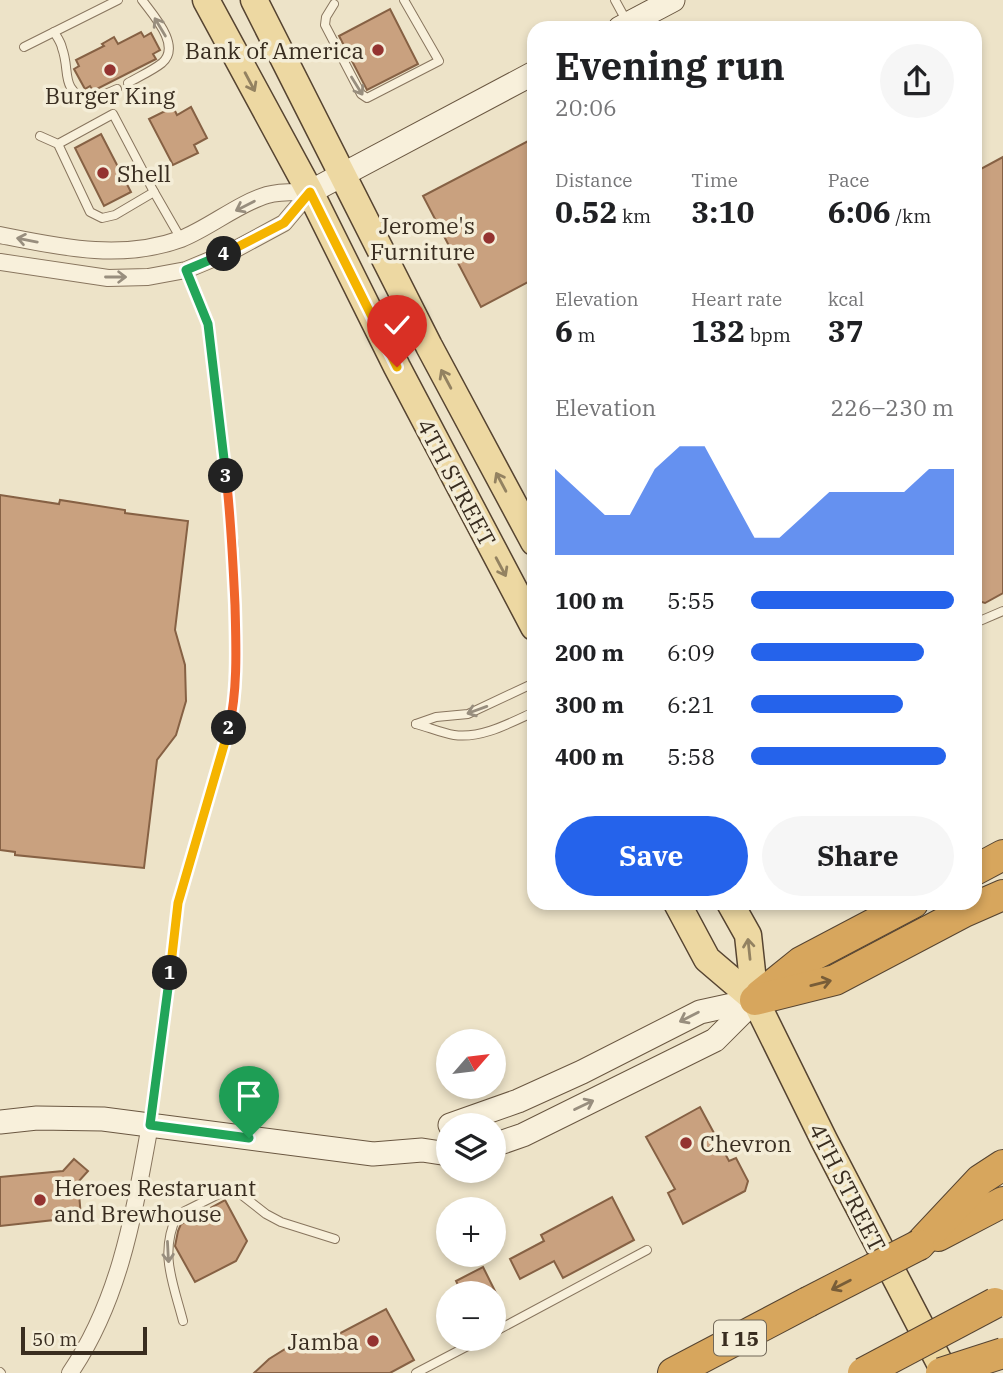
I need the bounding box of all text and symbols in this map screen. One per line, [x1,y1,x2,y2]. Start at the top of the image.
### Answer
one-way arrow [153,17,167,37]
place label: Bank of America [185,35,364,65]
text: Evening run [555,41,785,90]
marker: Bank of America [370,42,386,58]
button: share [880,44,954,118]
marker: Burger King [102,62,118,78]
one-way arrow [244,71,258,91]
one-way arrow [350,76,365,95]
place label: Burger King [45,80,176,110]
text: 20:06 [555,92,617,122]
place label: Shell [117,158,171,188]
marker: Shell [95,165,111,181]
text: Distance [555,168,633,192]
text: Time [691,168,738,192]
text: Pace [828,168,869,192]
text: 0.52 [555,192,617,231]
text: 3:10 [691,192,754,231]
text: 6:06 [828,192,891,231]
one-way arrow [235,199,256,213]
text: km [617,204,651,228]
text: /km [891,204,931,228]
place label: Jerome's Furniture [370,210,475,266]
marker: Jerome's Furniture [481,230,497,246]
one-way arrow [16,233,39,247]
pin: 4 [206,236,242,272]
text: 4 [218,241,229,265]
one-way arrow [104,270,127,284]
text: Elevation [555,287,639,311]
text: Heart rate [691,287,782,311]
text: kcal [828,287,864,311]
pin [367,295,427,367]
icon: check [378,306,416,344]
text: 6 [555,311,573,350]
text: 132 [691,311,745,350]
text: 37 [828,311,864,350]
text: m [573,323,596,347]
text: bpm [745,323,791,347]
one-way arrow [439,369,452,390]
text: Elevation [555,392,656,422]
text: 226–230 m [830,392,954,422]
street label: 4TH STREET [411,413,503,551]
pin: 3 [208,458,244,494]
text: 3 [220,463,231,487]
one-way arrow [494,472,507,493]
one-way arrow [495,556,509,576]
text: 100 m [555,585,624,615]
text: 5:55 [667,585,715,615]
text: 200 m [555,637,624,667]
text: 6:09 [667,637,715,667]
text: 300 m [555,689,624,719]
text: 6:21 [667,689,715,719]
one-way arrow [466,705,488,717]
pin: 2 [212,710,246,746]
text: 2 [223,715,234,739]
text: 400 m [555,741,624,771]
text: 5:58 [667,741,715,771]
button: Save [555,816,748,896]
button: Share [762,816,954,896]
one-way arrow [743,938,756,961]
pin: 1 [152,956,188,990]
text: 1 [164,960,175,984]
one-way arrow [809,976,832,989]
one-way arrow [679,1011,700,1025]
north arrow [436,1029,506,1099]
map controls [436,1029,506,1351]
pin [219,1066,279,1138]
icon: arrive [230,1077,268,1115]
one-way arrow [573,1098,594,1112]
button: layers [436,1113,506,1183]
street label: 4TH STREET [803,1118,893,1256]
place label: Chevron [700,1128,792,1158]
marker: Chevron [678,1135,694,1151]
place label: Heroes Restaruant and Brewhouse [54,1172,256,1228]
marker: Heroes Restaruant and Brewhouse [32,1192,48,1208]
button: + [436,1197,506,1267]
one-way arrow [162,1241,175,1264]
one-way arrow [832,1279,852,1293]
button: − [436,1281,506,1351]
road number: I 15 [714,1320,766,1356]
scale bar [21,1324,147,1356]
place label: Jamba [288,1326,359,1356]
text: 50 m [32,1327,77,1351]
marker: Jamba [365,1333,381,1349]

